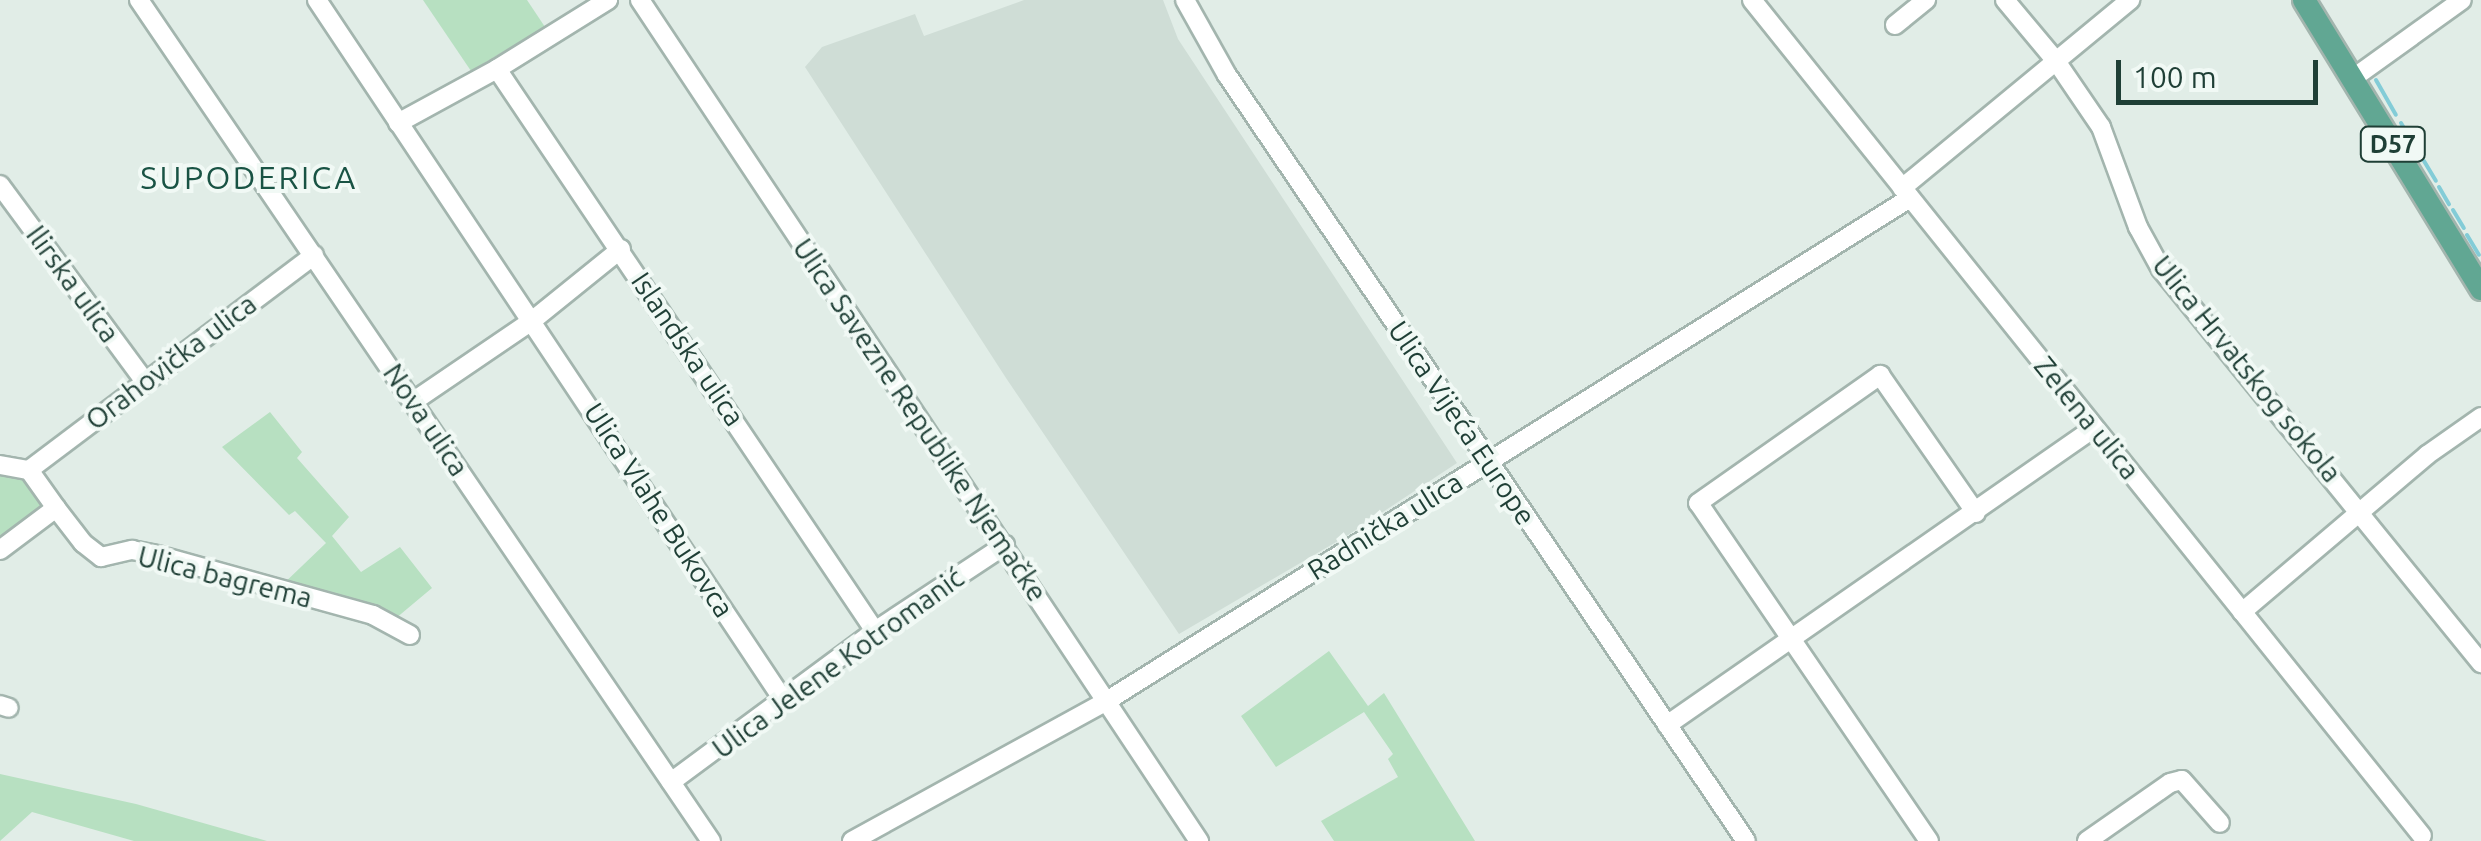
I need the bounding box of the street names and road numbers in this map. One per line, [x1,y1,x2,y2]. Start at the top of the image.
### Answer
road number: D57 [2358,124,2428,164]
street label: Ilirska ulica [19,219,127,349]
street label: Ulica Savezne Republike Njemačke [786,232,1054,608]
street label: Ulica Hrvatskog sokola [2145,249,2349,489]
street label: Islandska ulica [624,266,752,432]
street label: Orahovička ulica [79,287,263,437]
street label: Ulica Vijeća Europe [1381,315,1543,531]
street label: Zelena ulica [2027,350,2147,486]
street label: Nova ulica [376,357,476,483]
street label: Ulica Vlahe Bukovca [577,396,741,624]
street label: Radnička ulica [1301,465,1469,587]
street label: Ulica bagrema [134,539,316,615]
street label: Ulica Jelene Kotromanić [706,561,970,765]

